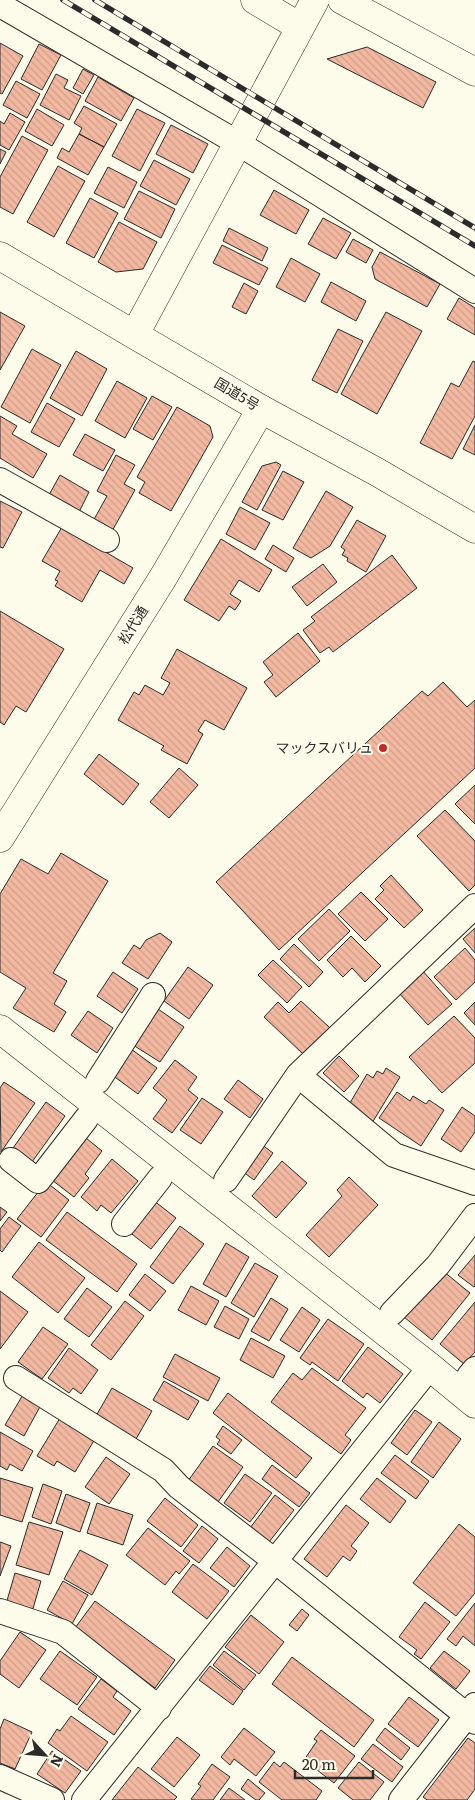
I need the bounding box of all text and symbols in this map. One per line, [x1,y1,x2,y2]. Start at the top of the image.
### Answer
street label: 国道5号 [211,372,264,414]
street label: 松代通 [113,601,152,648]
place label: マックスバリュ [275,737,373,757]
marker: マックスバリュ [377,742,389,754]
north arrow [20,1730,70,1780]
scale bar [295,1748,372,1780]
text: N [46,1751,69,1771]
text: 20 m [302,1752,336,1775]

